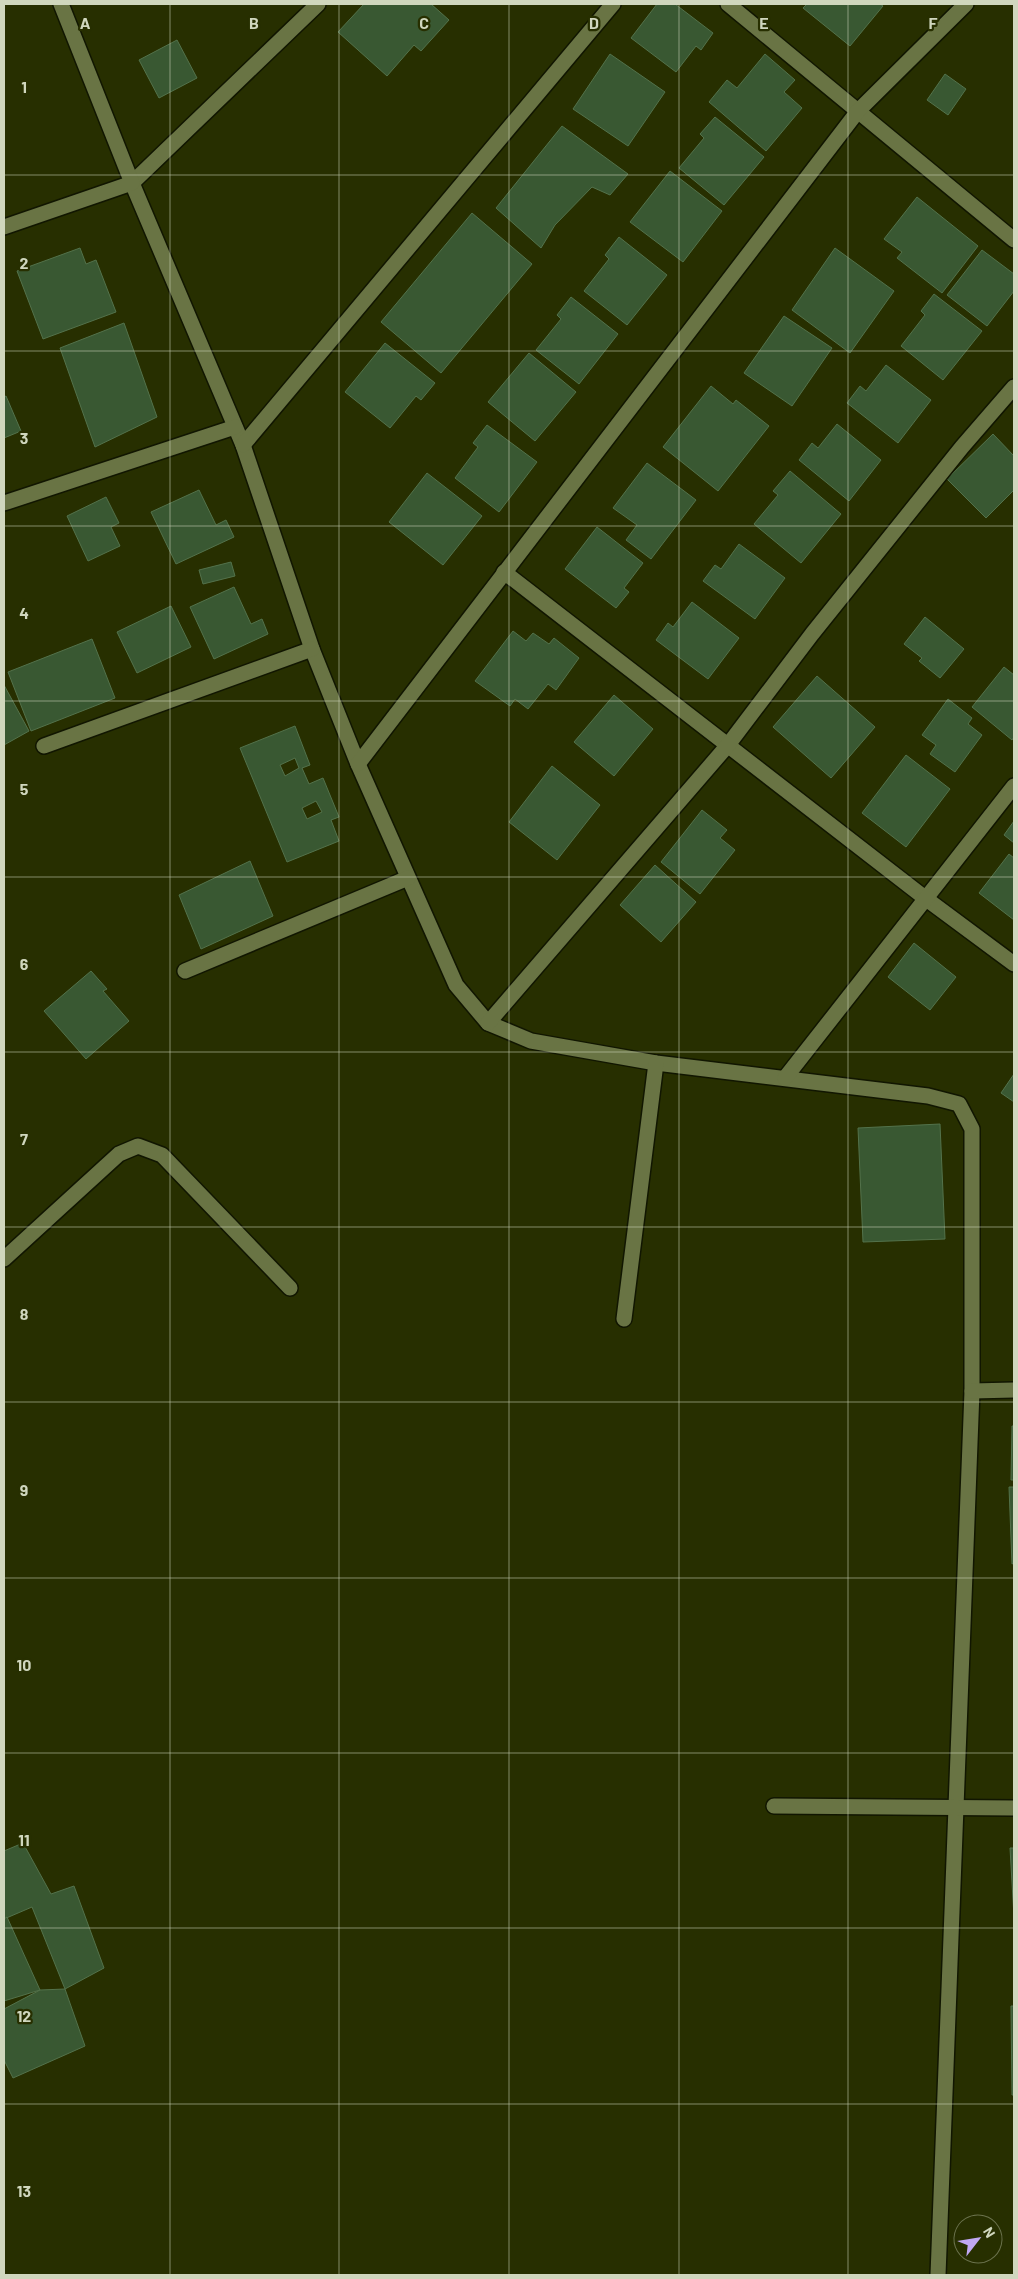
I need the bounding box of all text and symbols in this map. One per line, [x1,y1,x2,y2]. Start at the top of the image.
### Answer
text: A [80,13,91,32]
text: B [249,13,259,32]
text: C [419,13,429,32]
text: D [589,13,599,32]
text: E [759,13,769,32]
text: F [929,13,938,32]
text: 1 [21,77,27,96]
text: 2 [20,253,29,272]
text: 3 [20,428,28,447]
text: 4 [19,603,29,622]
text: 5 [20,779,29,798]
text: 6 [20,954,29,973]
text: 7 [20,1129,28,1148]
text: 8 [20,1304,29,1323]
text: 9 [20,1480,28,1499]
text: 10 [17,1655,31,1674]
text: 11 [18,1830,30,1849]
text: 12 [17,2006,31,2025]
text: 13 [17,2181,31,2200]
north arrow [953,2214,1003,2264]
text: N [980,2224,999,2240]

